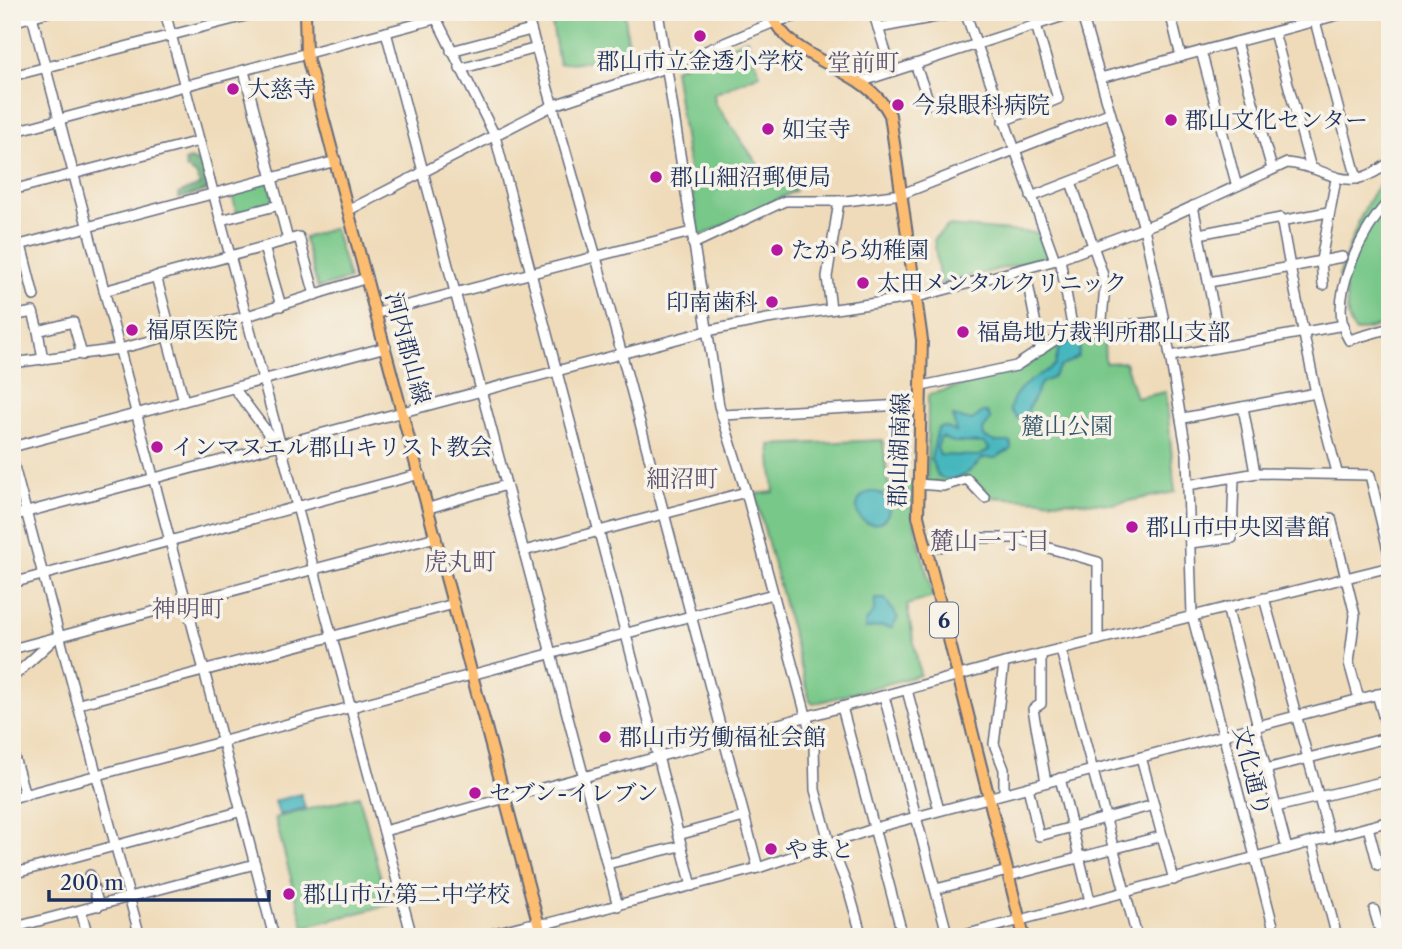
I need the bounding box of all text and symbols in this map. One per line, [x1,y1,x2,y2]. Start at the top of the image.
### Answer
marker: 郡山市立金透小学校 [692,28,708,44]
place label: 郡山市立金透小学校 [597,47,804,75]
district label: 堂前町 [827,48,899,77]
place label: 大慈寺 [247,75,316,103]
marker: 大慈寺 [225,81,241,97]
place label: 今泉眼科病院 [912,91,1050,119]
marker: 今泉眼科病院 [890,97,906,113]
place label: 郡山文化センター [1185,106,1368,134]
marker: 郡山文化センター [1163,112,1179,128]
place label: 如宝寺 [782,115,851,143]
marker: 如宝寺 [760,121,776,137]
place label: 郡山細沼郵便局 [670,163,831,191]
marker: 郡山細沼郵便局 [648,169,664,185]
place label: たから幼稚園 [791,236,929,264]
marker: たから幼稚園 [769,242,785,258]
place label: 太田メンタルクリニック [877,269,1127,297]
marker: 太田メンタルクリニック [855,275,871,291]
place label: 印南歯科 [666,288,758,316]
street label: 河内郡山線 [380,289,436,407]
marker: 印南歯科 [764,294,780,310]
place label: 福原医院 [146,316,238,344]
place label: 福島地方裁判所郡山支部 [977,318,1230,346]
marker: 福原医院 [124,322,140,338]
marker: 福島地方裁判所郡山支部 [955,324,971,340]
street label: 郡山湖南線 [883,392,915,508]
park label: 麓山公園 [1021,412,1113,440]
place label: インマヌエル郡山キリスト教会 [171,433,493,461]
marker: インマヌエル郡山キリスト教会 [149,439,165,455]
district label: 細沼町 [646,464,718,493]
place label: 郡山市中央図書館 [1146,513,1330,541]
marker: 郡山市中央図書館 [1124,519,1140,535]
district label: 麓山一丁目 [930,526,1050,555]
district label: 虎丸町 [424,547,496,576]
district label: 神明町 [152,594,224,623]
road number: 6 [930,602,958,638]
place label: 郡山市労働福祉会館 [619,723,826,751]
street label: 文化通り [1227,723,1277,819]
marker: 郡山市労働福祉会館 [597,729,613,745]
place label: セブン-イレブン [489,779,659,807]
marker: セブン-イレブン [467,785,483,801]
place label: やまと [785,835,854,863]
marker: やまと [763,841,779,857]
scale bar [49,858,270,902]
text: 200 m [60,870,124,895]
place label: 郡山市立第二中学校 [303,880,510,908]
marker: 郡山市立第二中学校 [281,886,297,902]

